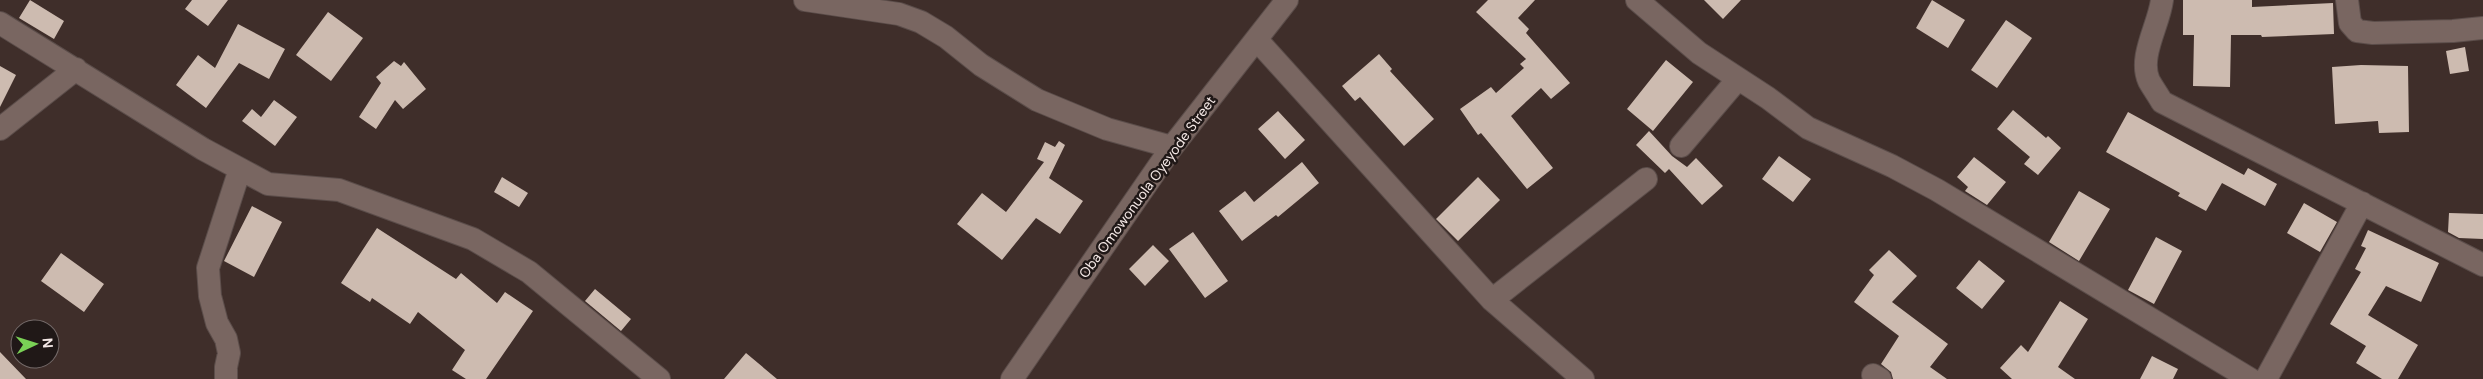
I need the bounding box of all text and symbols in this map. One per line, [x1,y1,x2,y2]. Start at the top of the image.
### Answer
street label: Oba Omowonuola Oyeyode Street [1075,92,1219,282]
north arrow [10,319,60,369]
text: N [39,337,57,349]

